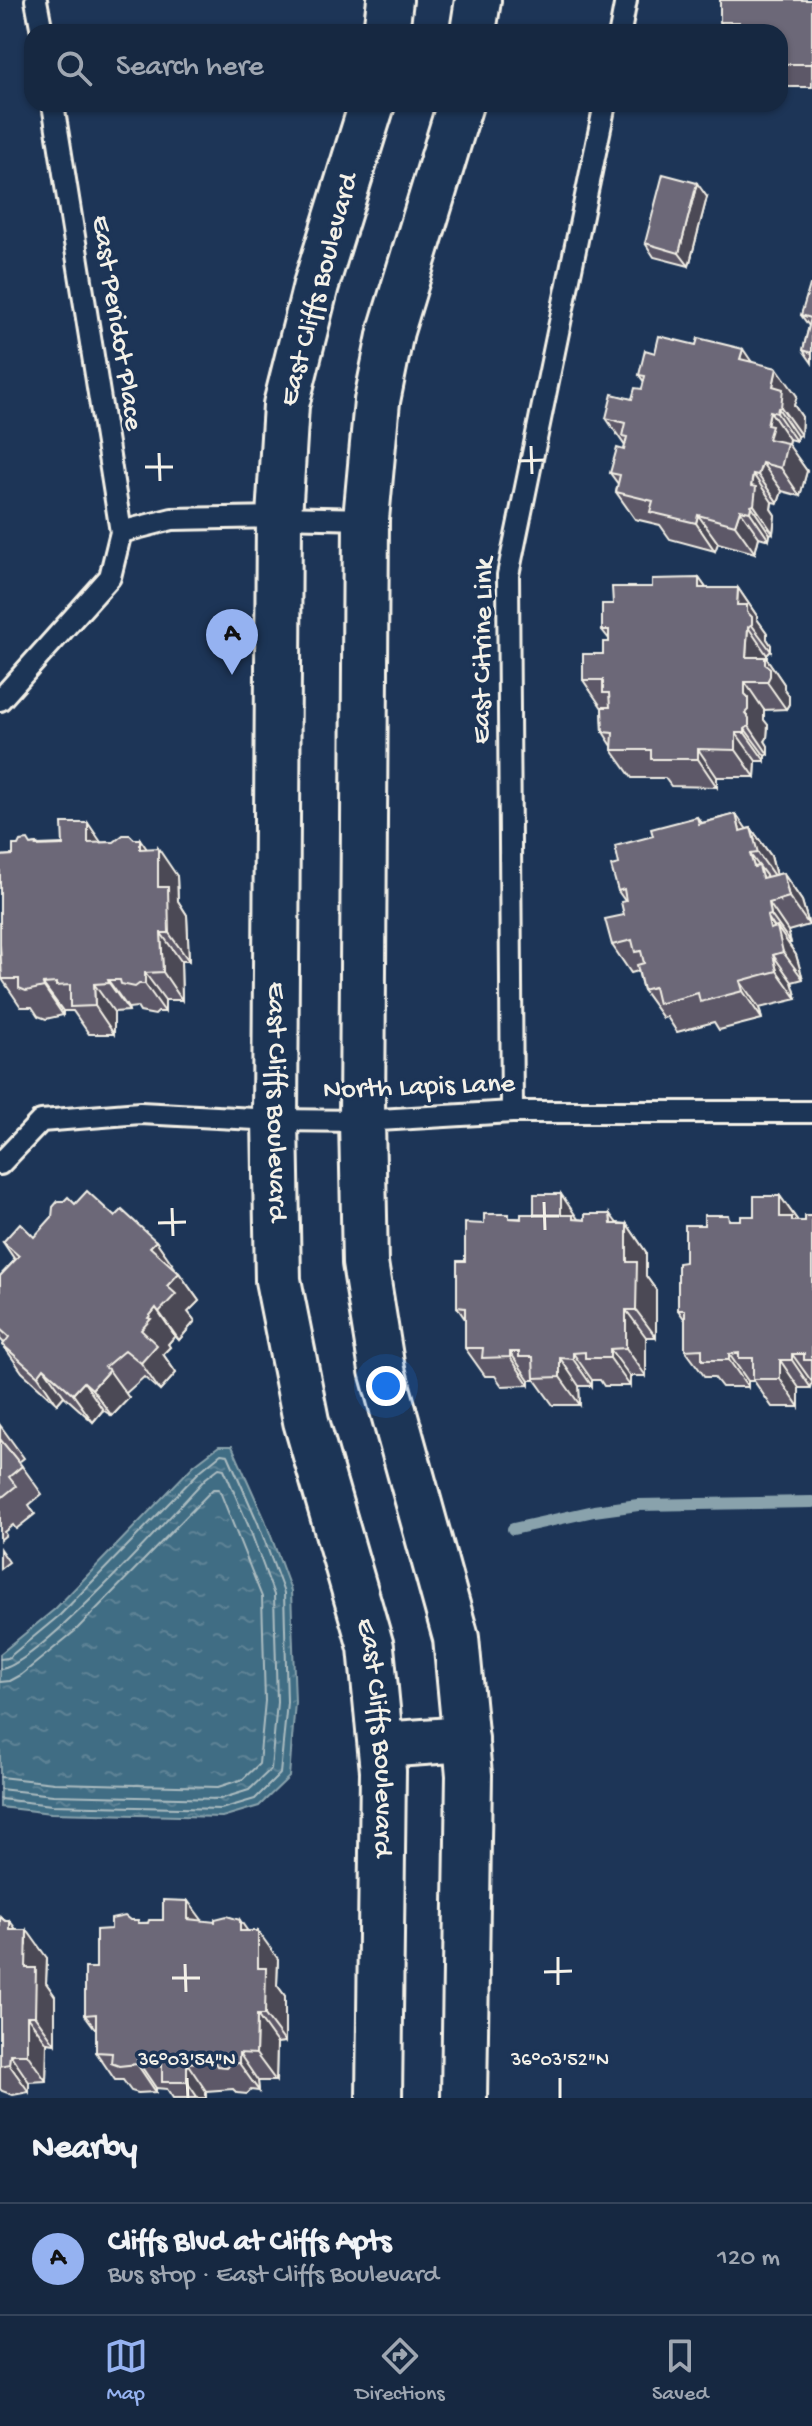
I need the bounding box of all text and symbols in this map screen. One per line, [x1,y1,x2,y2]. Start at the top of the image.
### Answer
search box [24,24,788,112]
icon: search [52,46,96,90]
text: Search here [116,51,264,86]
street label: East Cliffs Boulevard [273,167,368,410]
street label: East Peridot Place [83,213,149,433]
street label: East Citrine Link [466,555,502,745]
pin: A [206,609,258,675]
street label: East Cliffs Boulevard [258,982,293,1224]
street label: North Lapis Lane [322,1068,516,1108]
your location [366,1366,406,1406]
street label: East Cliffs Boulevard [347,1614,400,1860]
text: 36°03'54"N [137,2050,236,2073]
text: 36°03'52"N [510,2050,609,2073]
text: Nearby [32,2130,137,2170]
text: Cliffs Blvd at Cliffs Apts [108,2226,391,2261]
text: A [50,2244,66,2275]
text: 120 m [717,2244,780,2275]
text: Bus stop · East Cliffs Boulevard [108,2261,439,2292]
tab: Map [104,2334,148,2408]
tab: Directions [355,2334,445,2408]
tab: Saved [652,2334,708,2408]

